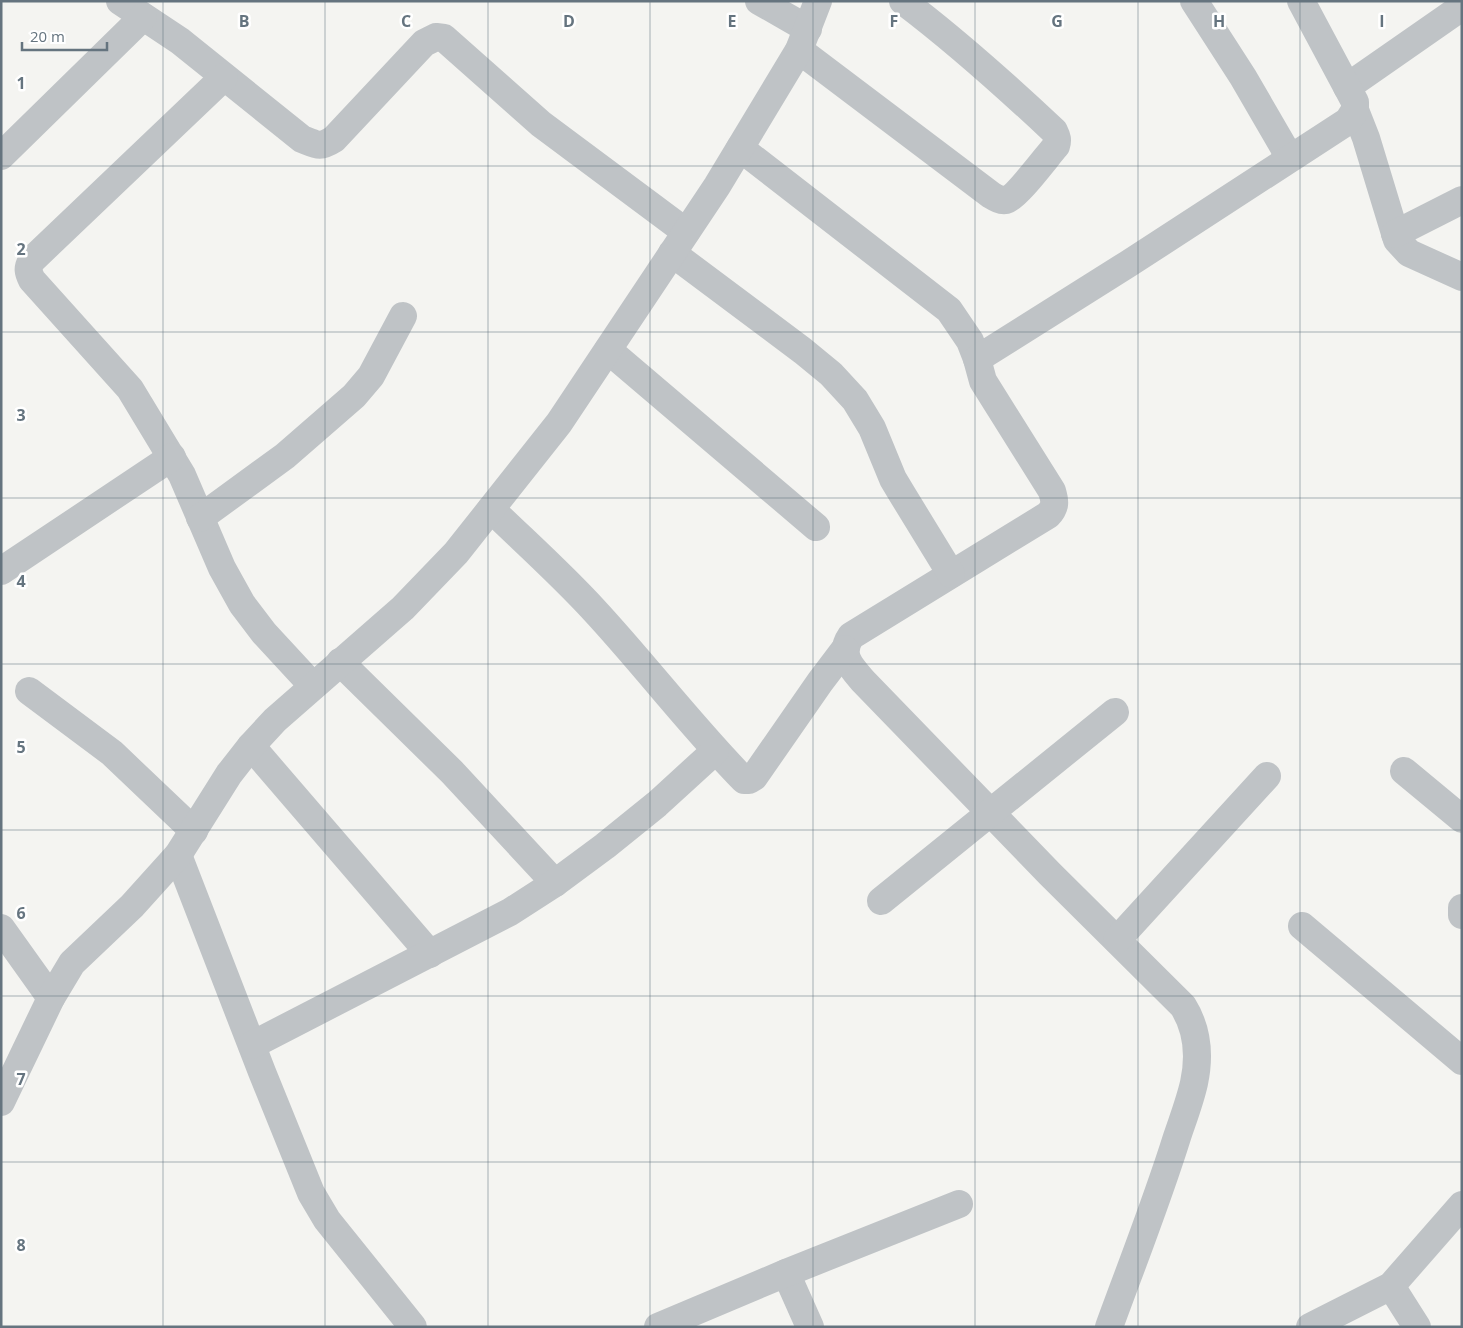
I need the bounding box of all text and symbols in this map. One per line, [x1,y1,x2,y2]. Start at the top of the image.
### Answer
text: B [239,10,249,32]
text: C [401,10,411,32]
text: D [563,10,575,32]
text: E [728,10,737,32]
text: F [890,10,898,32]
text: G [1051,10,1063,32]
text: H [1213,10,1225,32]
text: I [1379,10,1385,32]
scale bar [22,20,108,52]
text: 20 m [30,26,65,46]
text: 1 [16,72,26,94]
text: 2 [16,238,26,260]
text: 3 [16,404,26,426]
text: 4 [16,570,26,592]
text: 5 [16,736,26,758]
text: 6 [16,902,26,924]
text: 7 [16,1068,26,1090]
text: 8 [16,1234,26,1256]

